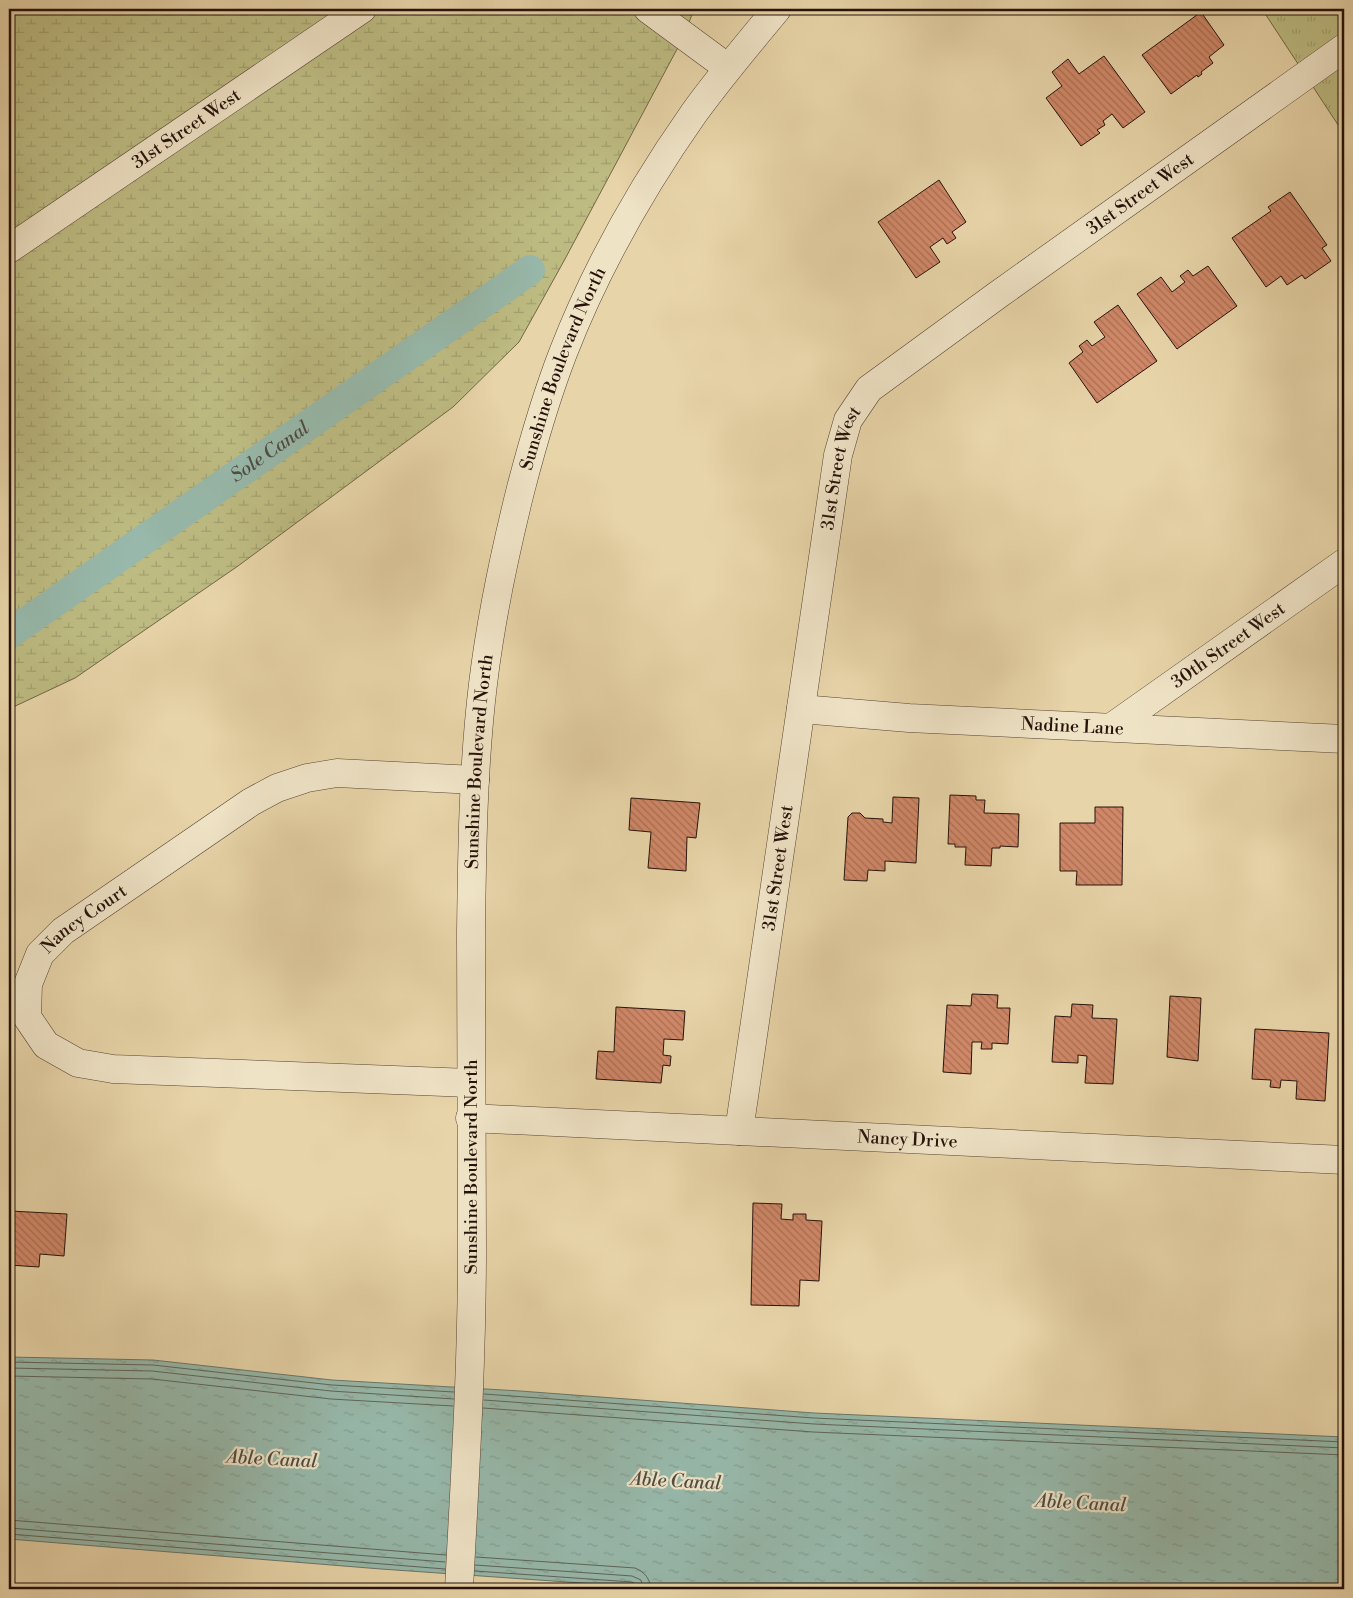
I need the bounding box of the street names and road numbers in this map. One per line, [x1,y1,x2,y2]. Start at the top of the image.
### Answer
street label: 31st Street West [127,83,245,174]
street label: 31st Street West [1082,147,1199,240]
street label: Sunshine Boulevard North [515,263,611,473]
street label: 31st Street West [816,401,866,531]
street label: 30th Street West [1167,597,1290,693]
street label: Sunshine Boulevard North [460,652,498,869]
street label: Nadine Lane [1021,712,1124,740]
street label: 31st Street West [757,803,798,932]
street label: Nancy Court [36,879,132,958]
street label: Sunshine Boulevard North [460,1059,483,1275]
street label: Nancy Drive [857,1125,958,1153]

